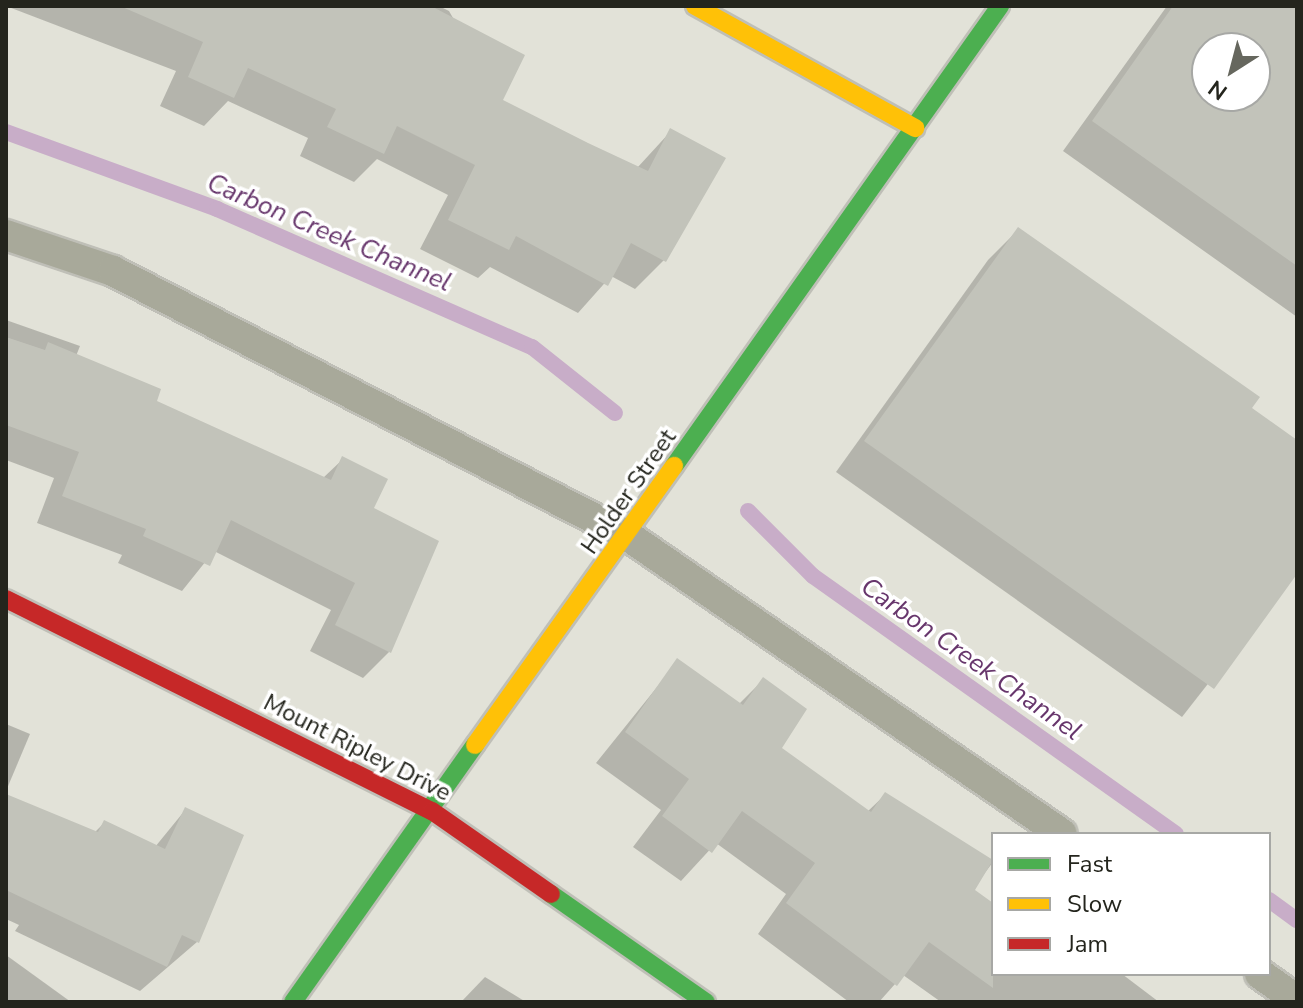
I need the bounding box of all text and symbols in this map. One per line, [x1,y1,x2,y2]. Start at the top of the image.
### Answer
north arrow [1191,32,1271,112]
text: N [1203,73,1234,107]
water label: Carbon Creek Channel [202,167,456,299]
street label: Holder Street [575,424,683,560]
water label: Carbon Creek Channel [855,571,1087,747]
street label: Mount Ripley Drive [259,688,455,808]
legend [991,832,1271,976]
text: Fast [1067,848,1112,880]
text: Slow [1067,888,1122,920]
text: Jam [1067,928,1108,960]

